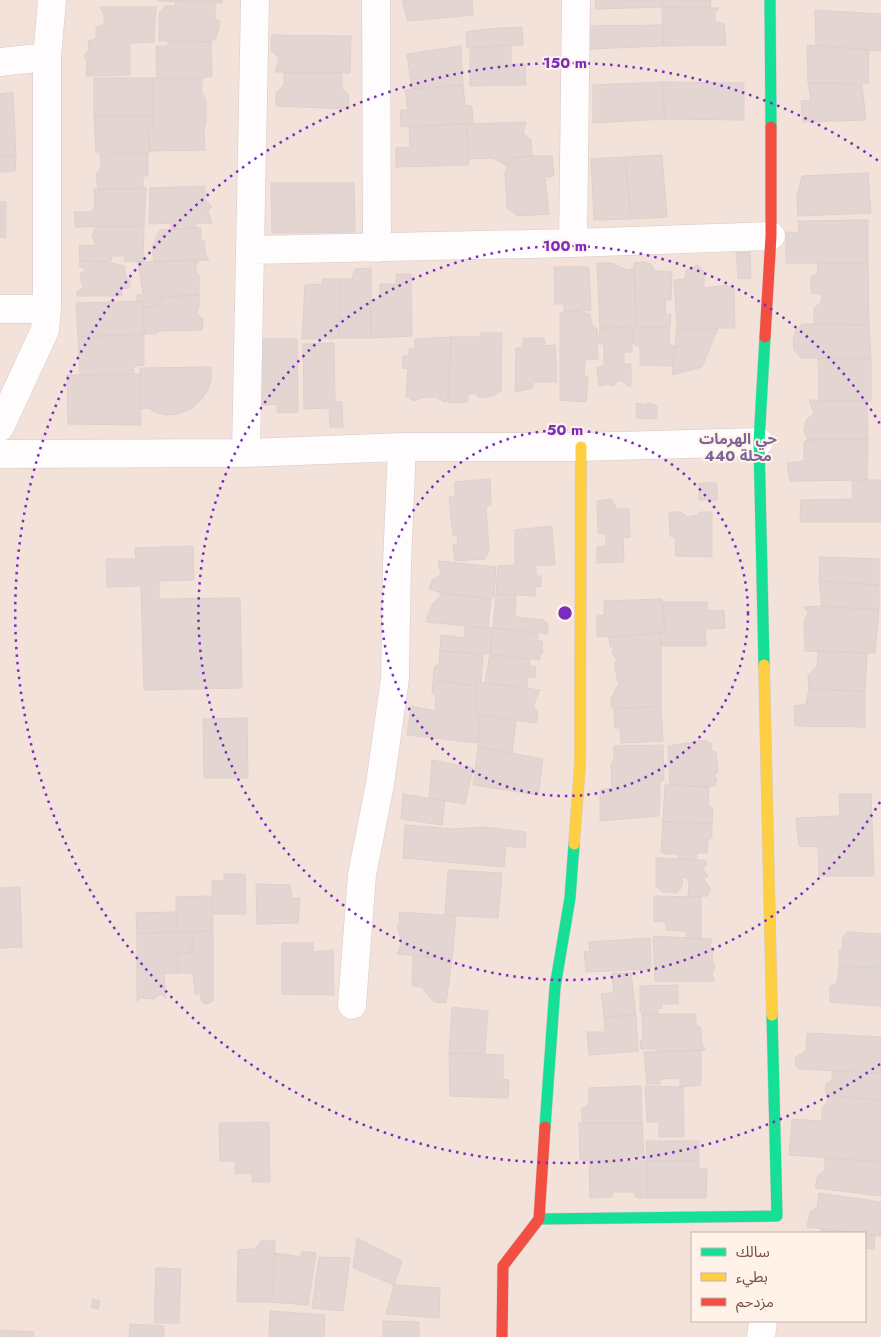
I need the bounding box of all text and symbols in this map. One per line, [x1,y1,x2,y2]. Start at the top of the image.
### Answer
text: 150 m [543,52,587,74]
text: 100 m [543,235,587,257]
text: 50 m [547,419,583,441]
district label: حي الهرمات محلة 440 [699,428,778,467]
centre of rings [556,604,574,622]
legend [691,1232,866,1322]
text: سالك [736,1241,770,1263]
text: بطيء [736,1266,768,1288]
text: مزدحم [736,1291,774,1313]

